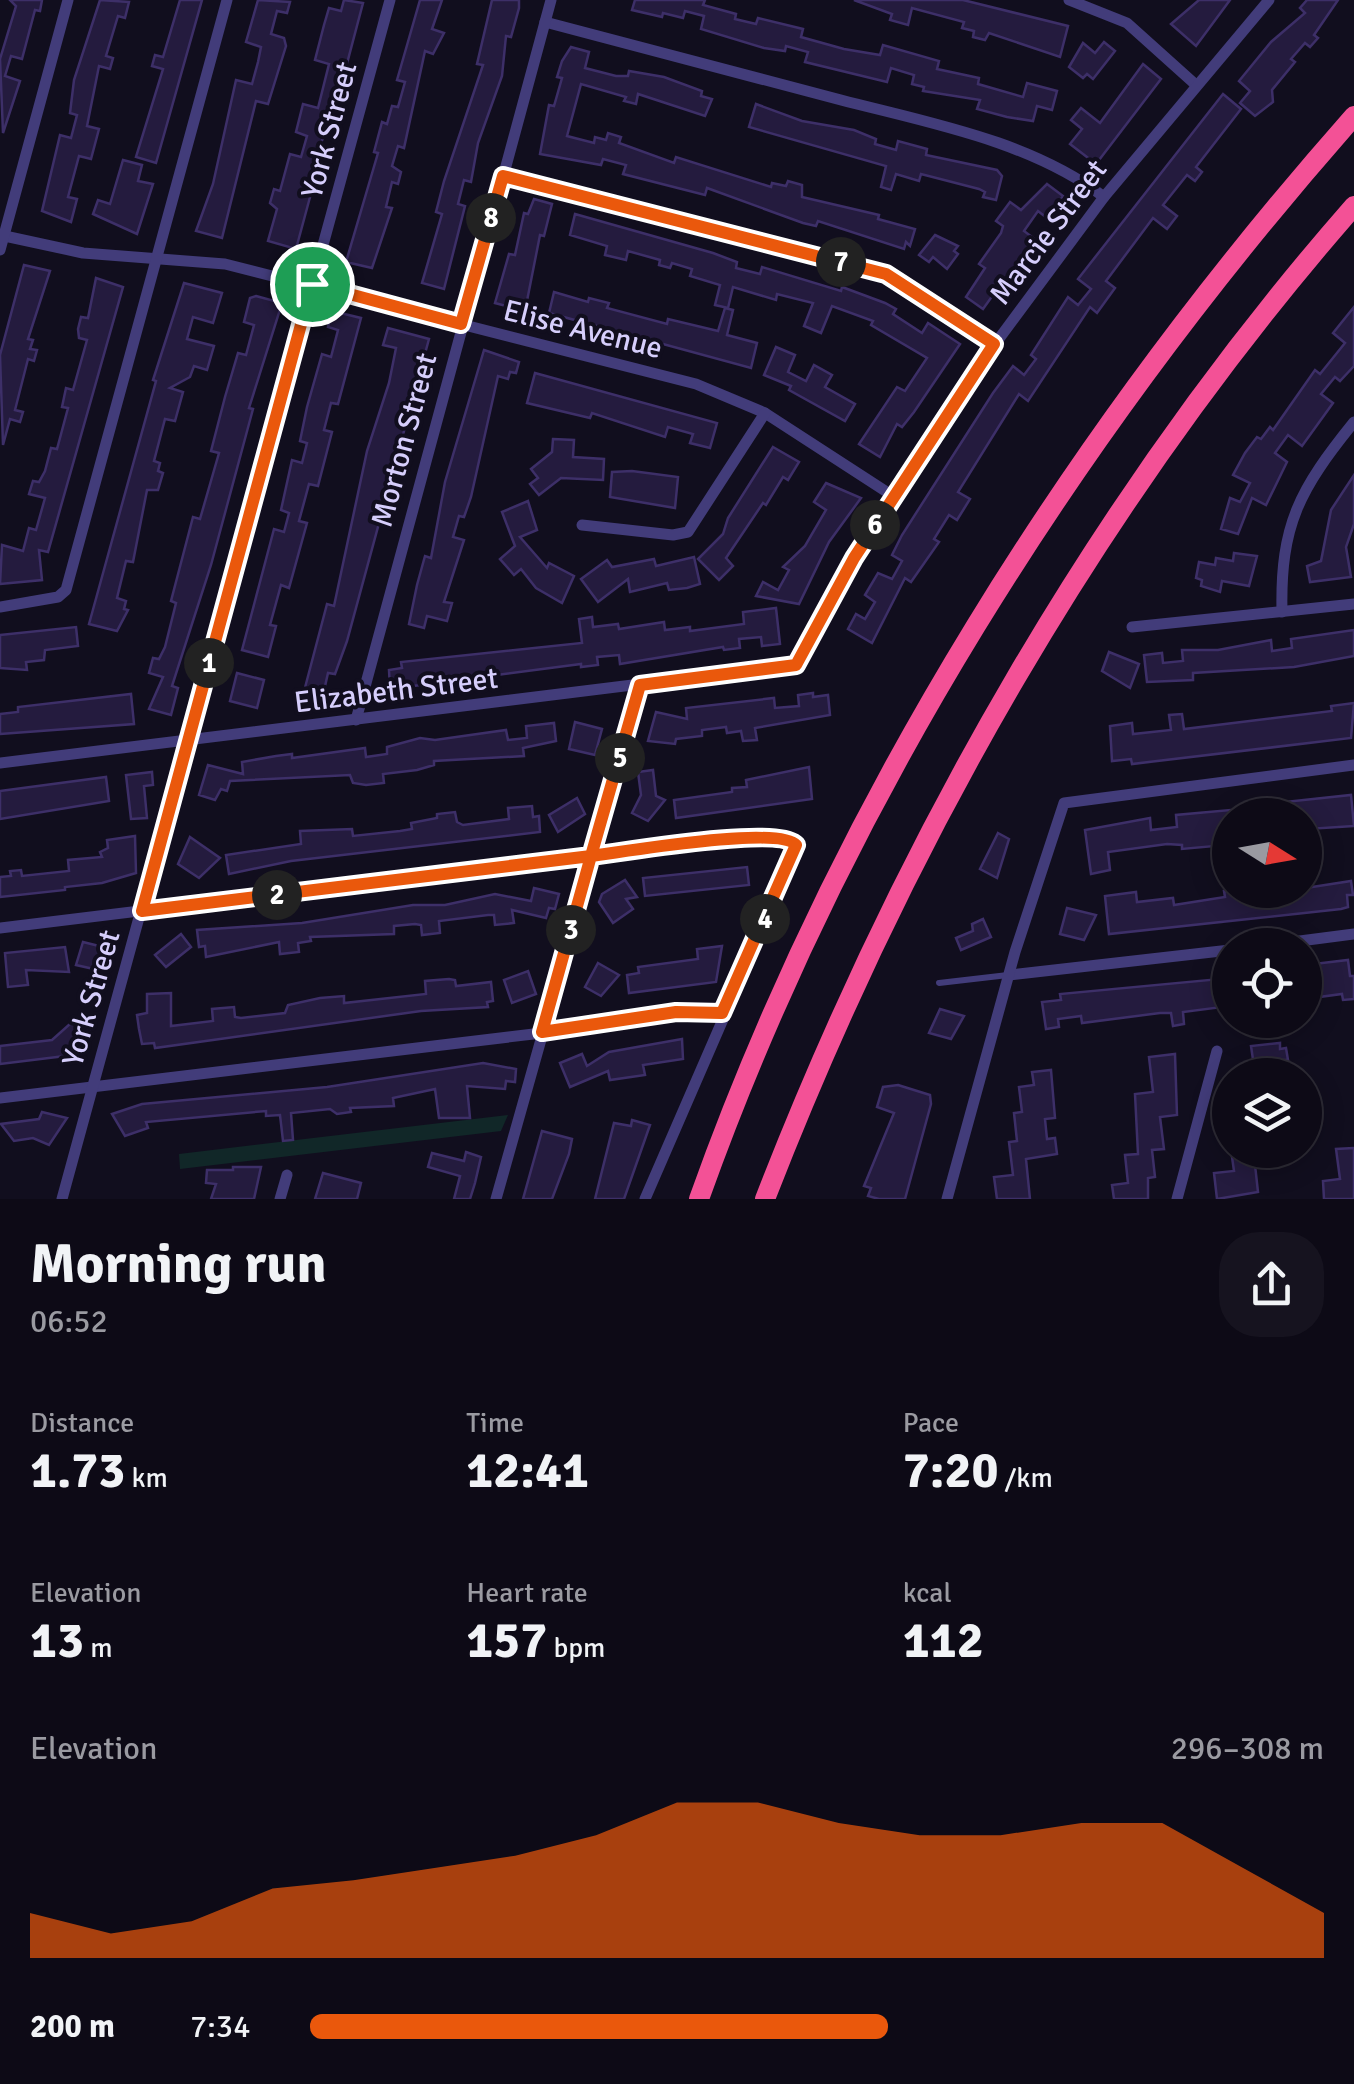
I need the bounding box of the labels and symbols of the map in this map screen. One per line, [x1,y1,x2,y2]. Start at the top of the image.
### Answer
street label: York Street [294,58,365,202]
street label: Marcie Street [982,152,1115,312]
pin: 8 [466,193,516,243]
pin: 7 [816,237,866,287]
pin [270,242,355,327]
street label: Elise Avenue [500,292,666,367]
street label: Morton Street [364,349,445,531]
pin: 6 [850,500,900,550]
pin: 1 [184,638,234,688]
street label: Elizabeth Street [292,660,500,721]
pin: 5 [595,733,645,783]
north arrow [1212,798,1322,908]
pin: 2 [252,870,302,920]
pin: 4 [740,894,790,944]
pin: 3 [546,905,596,955]
street label: York Street [54,926,129,1070]

